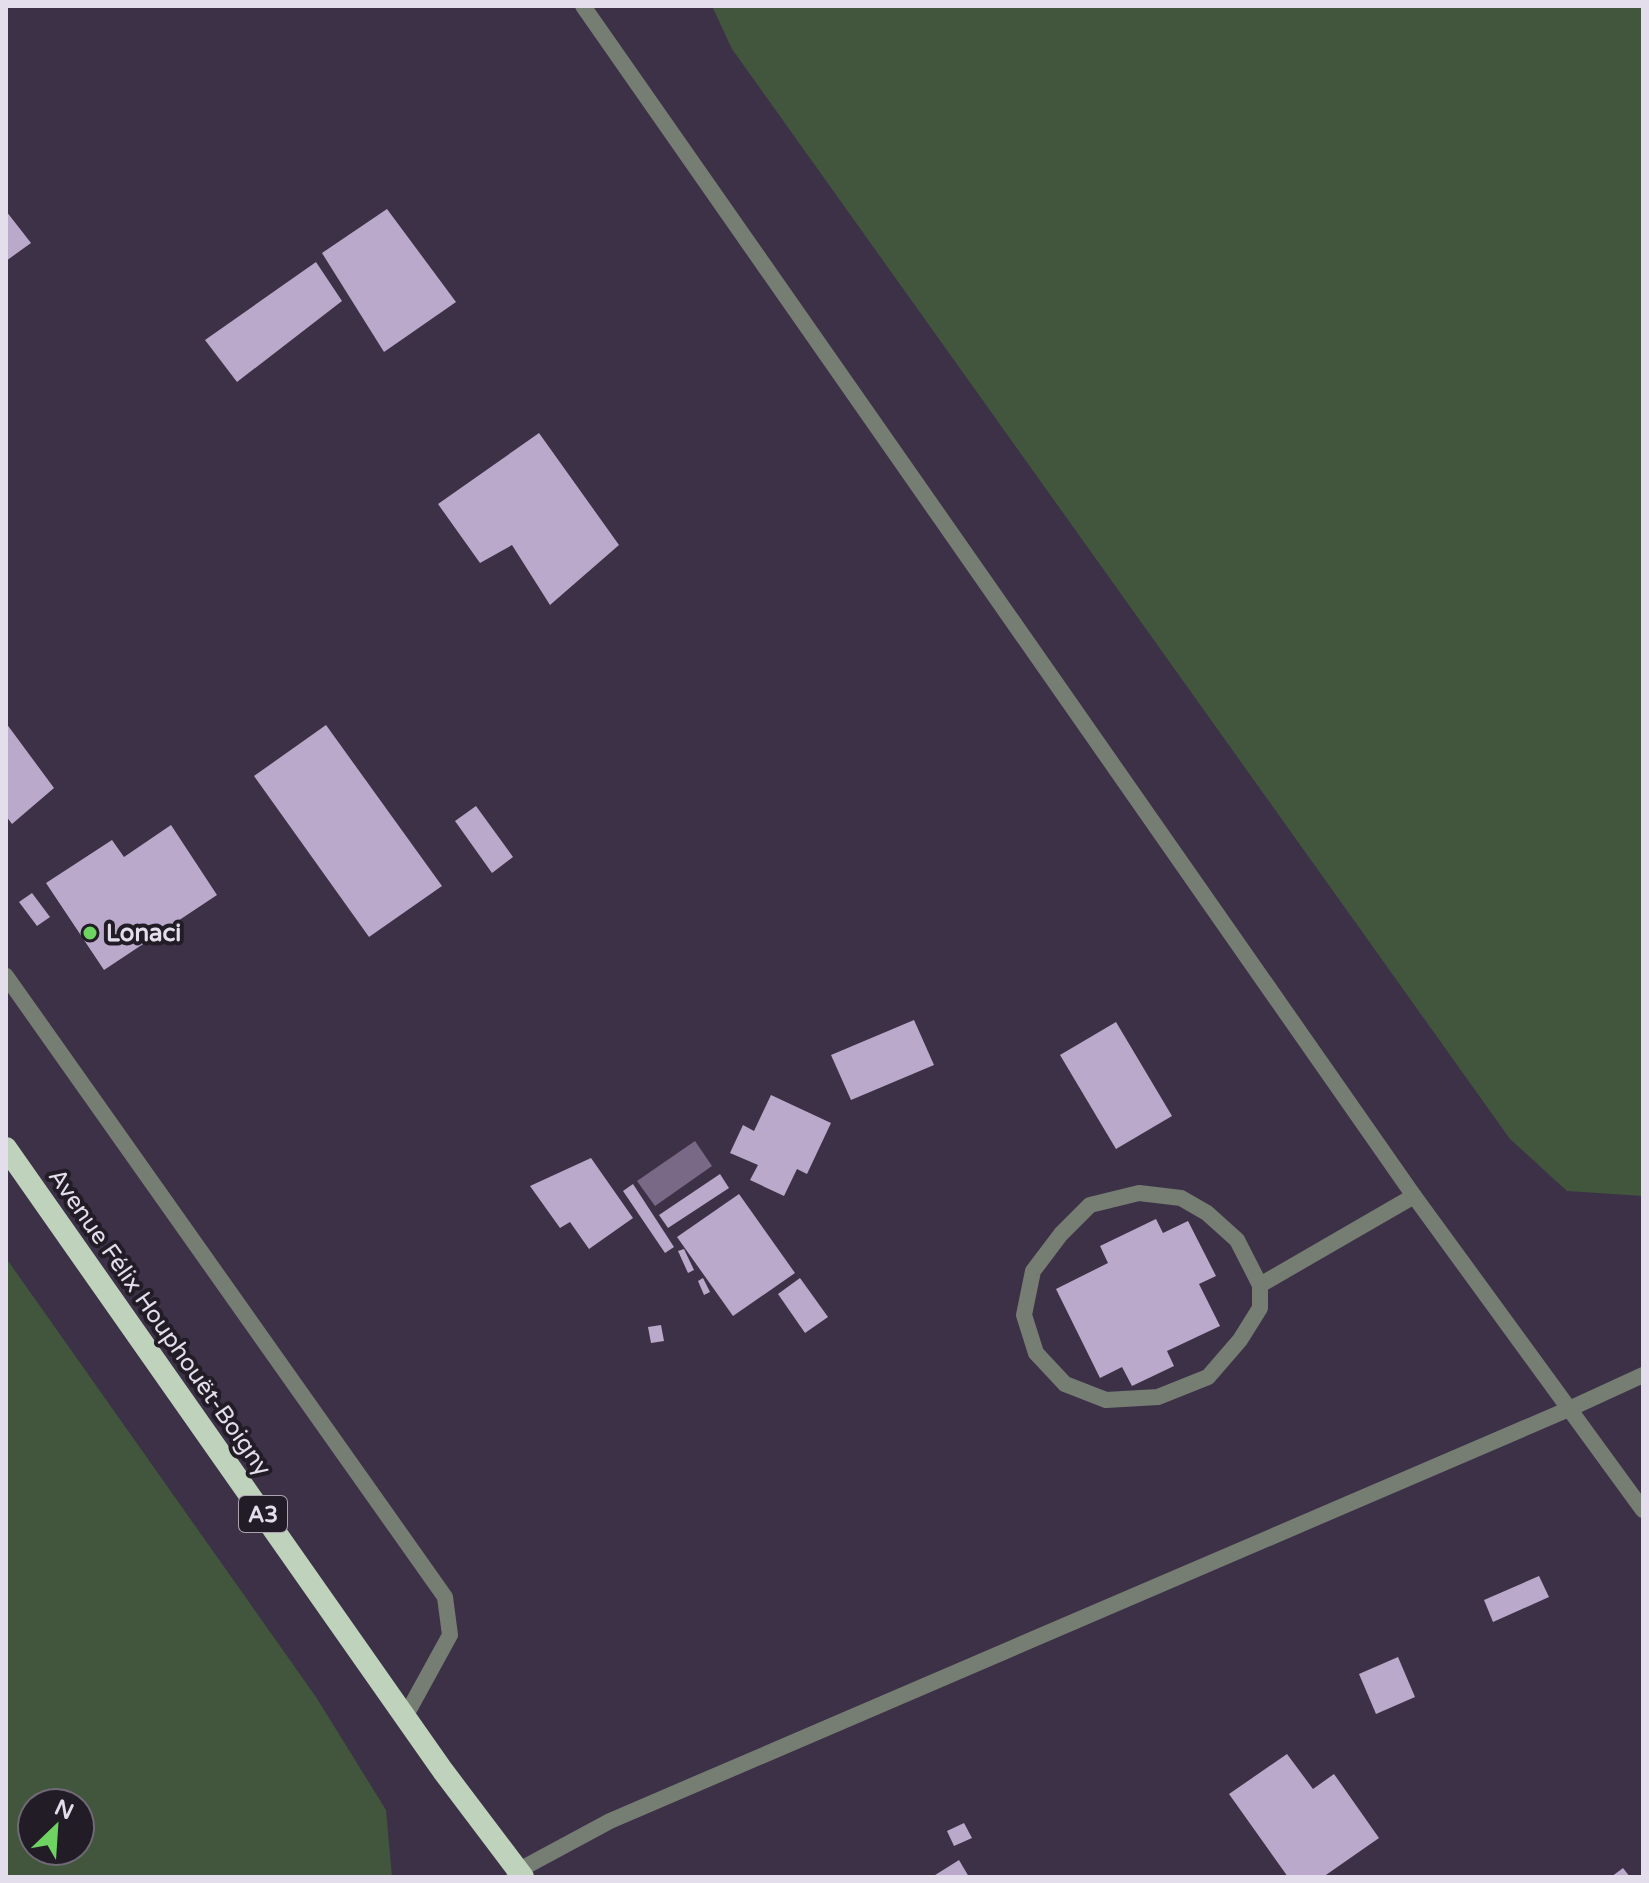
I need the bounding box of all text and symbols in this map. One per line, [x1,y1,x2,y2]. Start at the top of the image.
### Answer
place label: Lonaci [106,919,181,948]
marker: Lonaci [81,924,99,942]
street label: Avenue Félix Houphouët-Boigny [42,1163,277,1482]
road number: A3 [239,1496,287,1532]
north arrow [16,1787,96,1867]
text: N [51,1794,78,1825]

